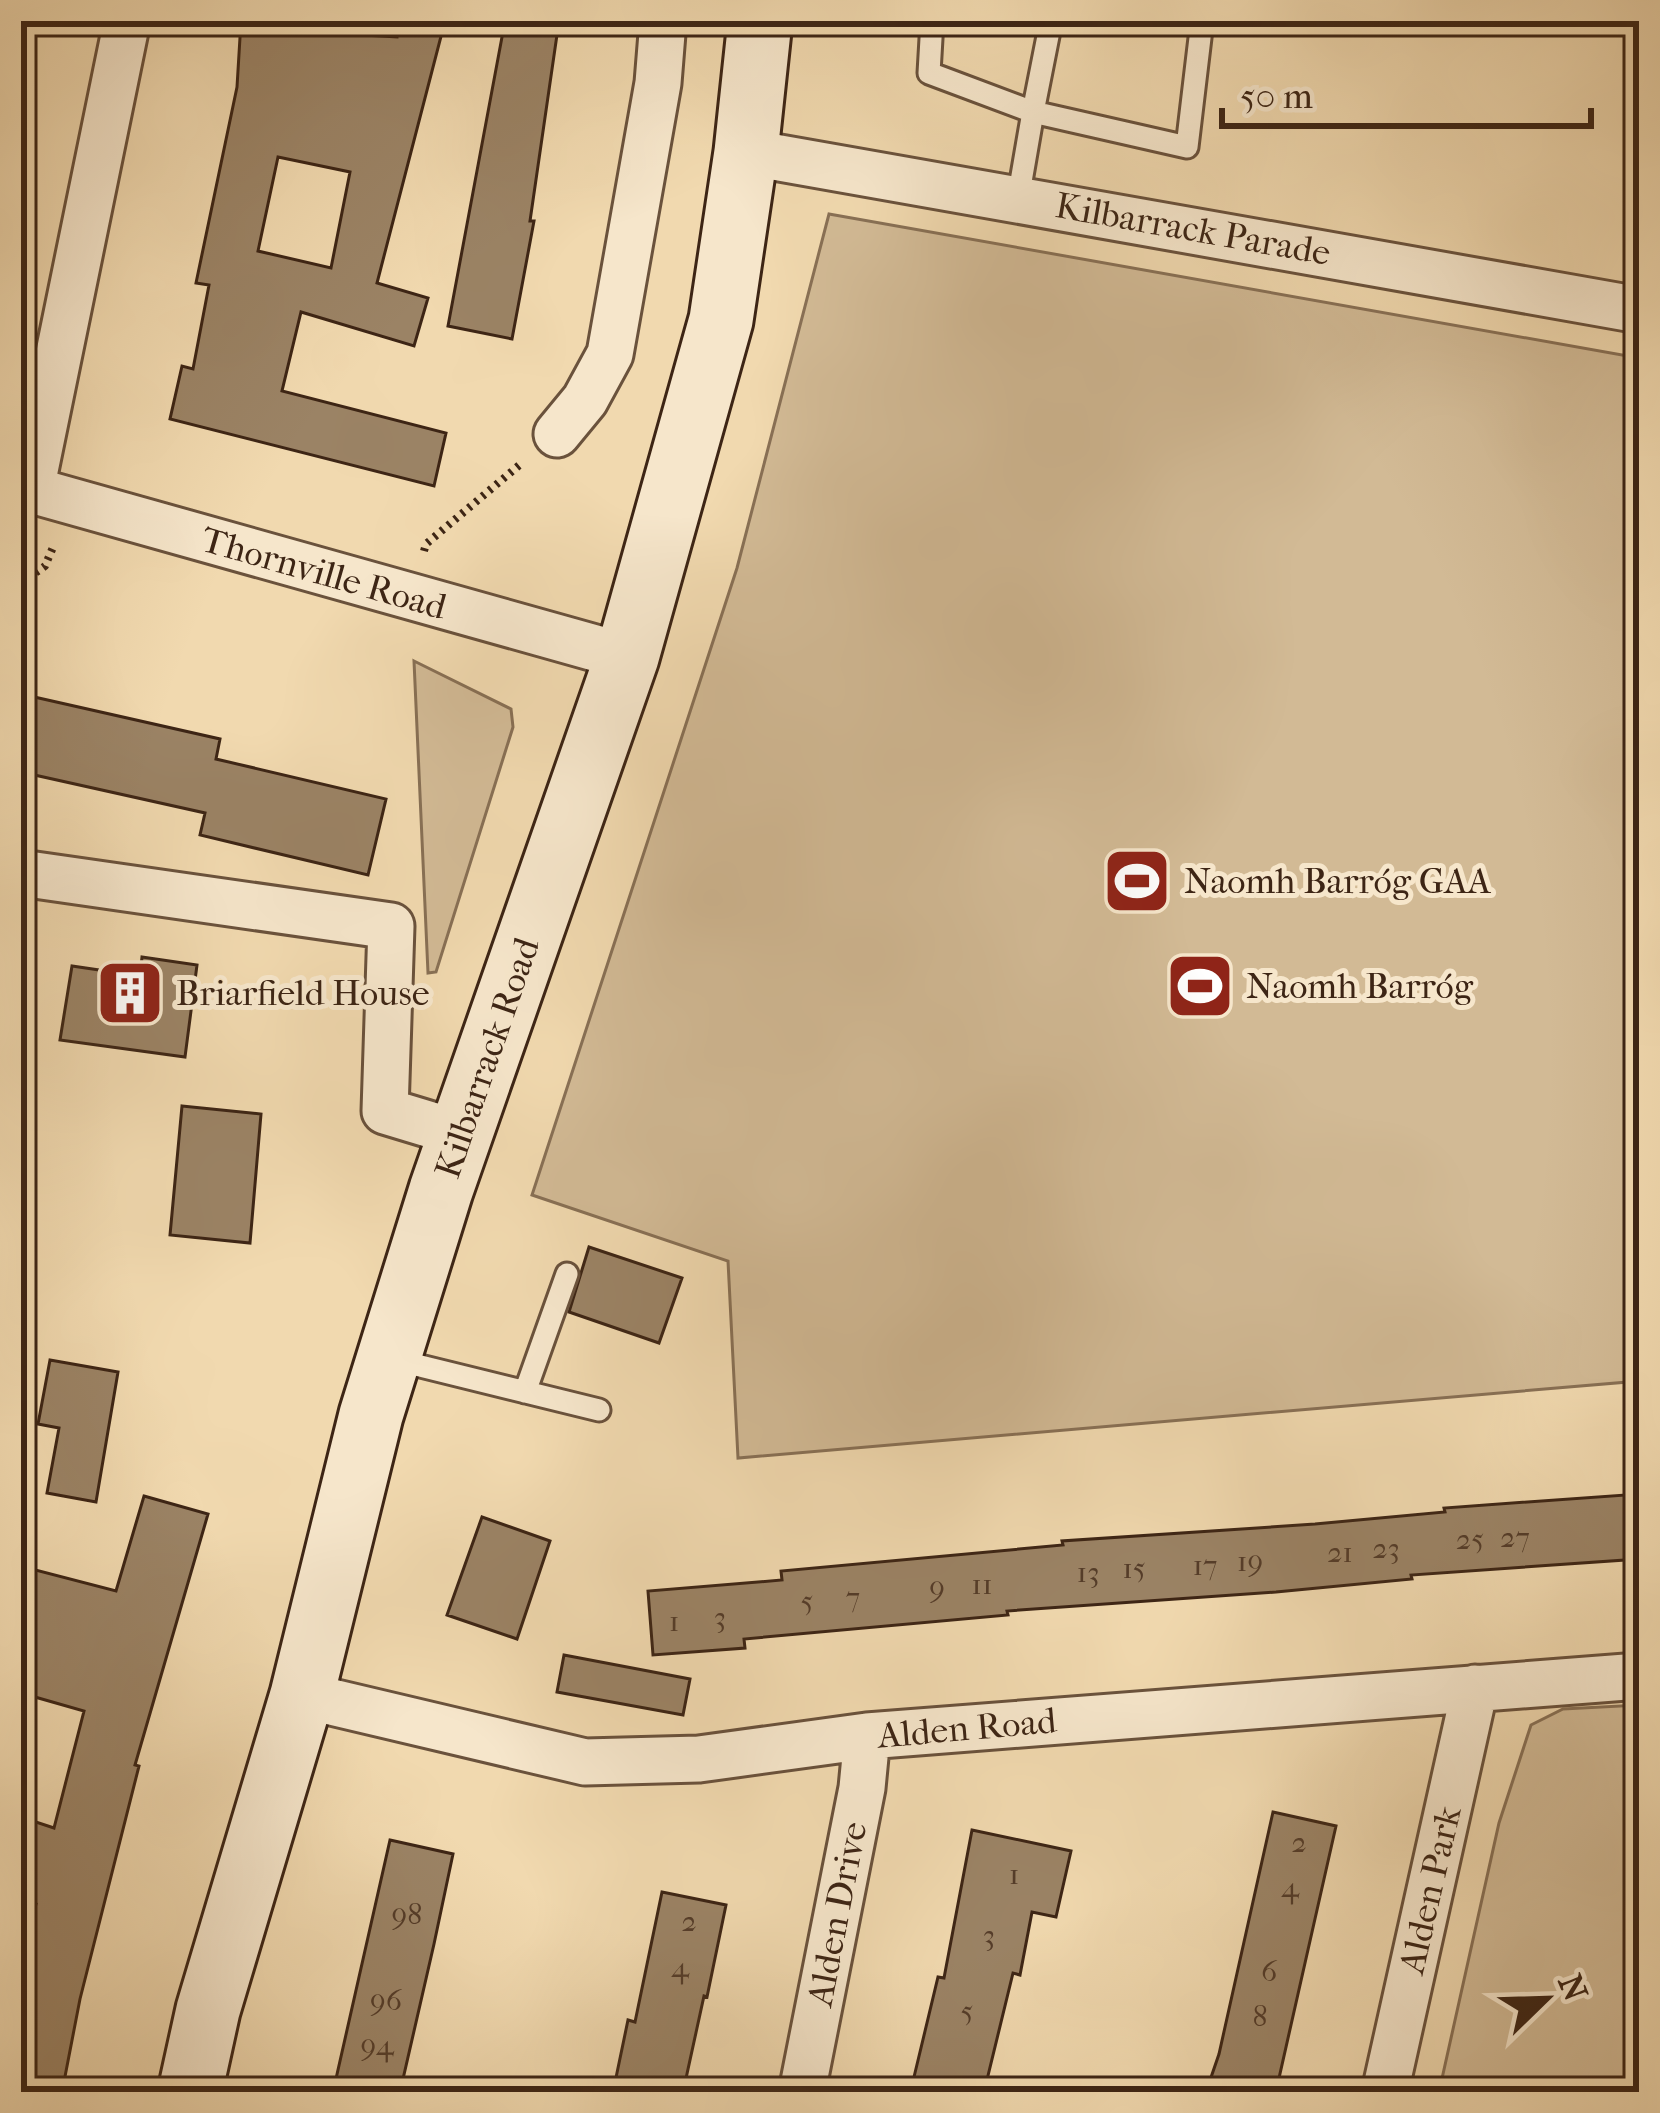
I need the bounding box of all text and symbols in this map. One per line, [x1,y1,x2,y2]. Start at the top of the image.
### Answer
scale bar [1222,54,1591,128]
text: 50 m [1240,75,1313,117]
street label: Kilbarrack Parade [1052,184,1334,274]
street label: Thornville Road [197,518,452,628]
sports icon: Naomh Barróg GAA [1102,846,1172,916]
place label: Naomh Barróg GAA [1184,860,1492,902]
street label: Kilbarrack Road [426,932,548,1184]
sports icon: Naomh Barróg [1165,951,1235,1021]
building icon: Briarfield House [95,958,165,1028]
place label: Naomh Barróg [1246,965,1474,1007]
place label: Briarfield House [176,972,429,1014]
house number: 27 [1500,1520,1530,1555]
house number: 25 [1456,1522,1484,1557]
house number: 23 [1372,1531,1400,1566]
house number: 21 [1327,1535,1353,1570]
house number: 19 [1237,1544,1263,1579]
house number: 17 [1192,1548,1218,1583]
house number: 15 [1122,1551,1146,1586]
house number: 13 [1076,1555,1100,1590]
house number: 11 [971,1567,993,1602]
house number: 9 [929,1570,945,1605]
house number: 7 [846,1580,860,1615]
house number: 5 [801,1584,813,1619]
house number: 3 [714,1600,726,1635]
house number: 1 [669,1604,679,1639]
street label: Alden Road [874,1699,1058,1757]
street label: Alden Park [1390,1802,1470,1980]
street label: Alden Drive [798,1818,875,2012]
house number: 2 [1291,1825,1307,1860]
house number: 1 [1009,1857,1019,1892]
house number: 4 [1281,1870,1300,1905]
house number: 98 [392,1897,422,1932]
house number: 2 [681,1904,697,1939]
house number: 3 [983,1918,995,1953]
north arrow [1486,1939,1606,2059]
house number: 4 [671,1950,690,1985]
house number: 6 [1261,1954,1278,1989]
text: N [1549,1969,1595,2007]
house number: 96 [370,1983,403,2018]
house number: 5 [961,1994,973,2029]
house number: 8 [1252,1999,1268,2034]
house number: 94 [360,2028,395,2063]

